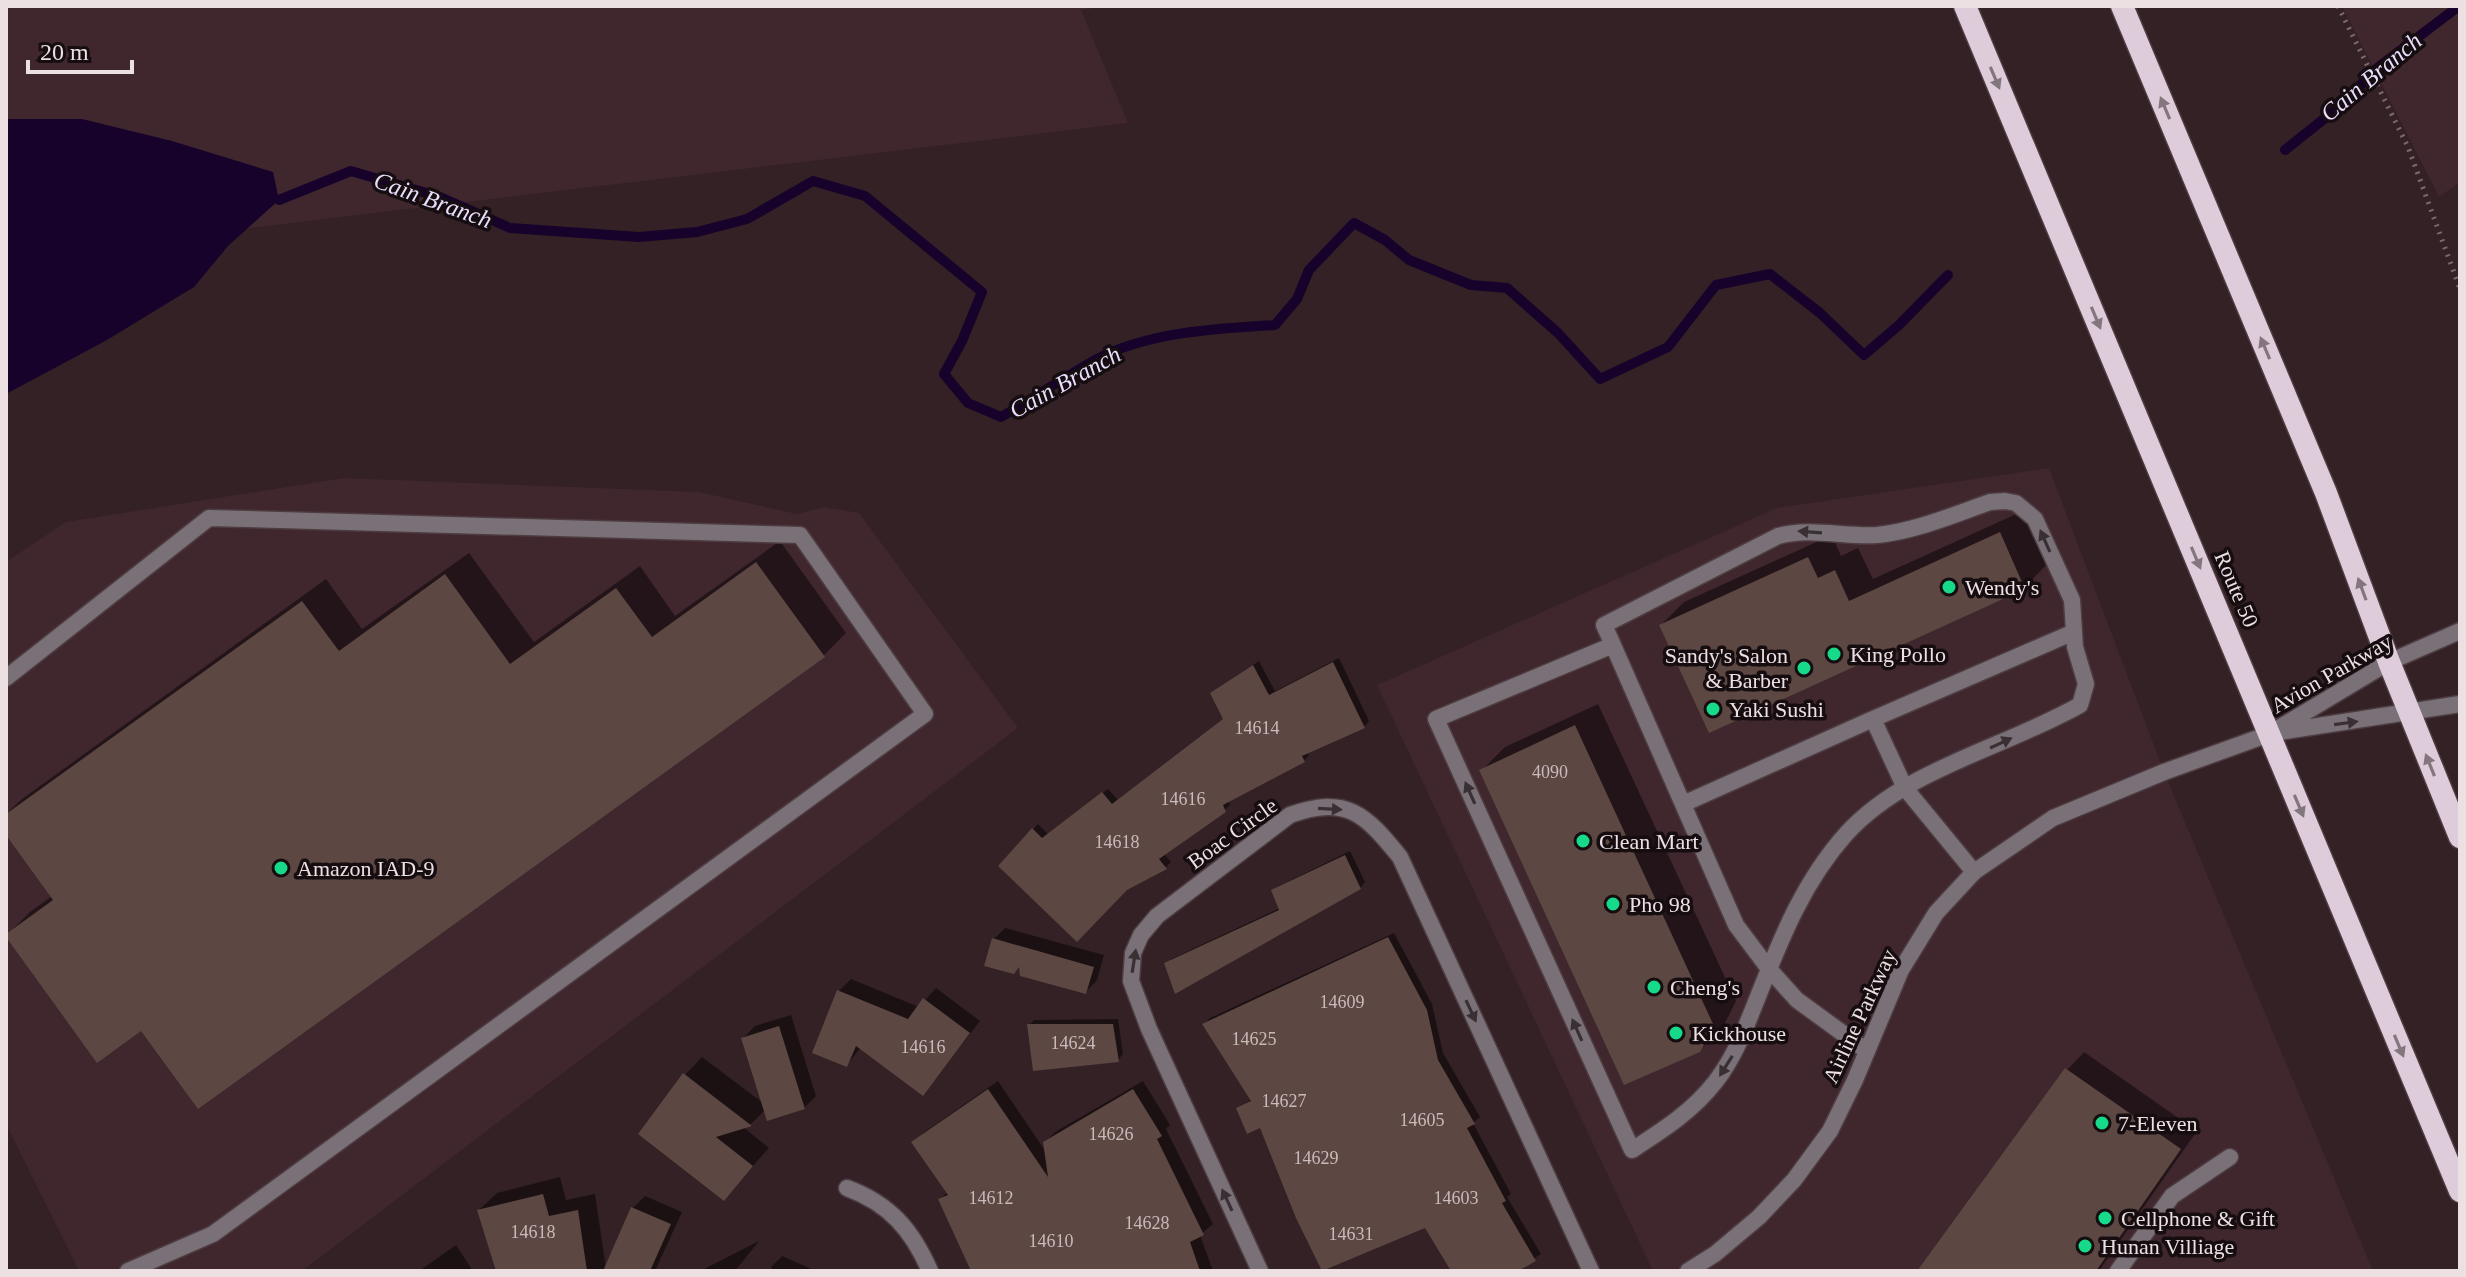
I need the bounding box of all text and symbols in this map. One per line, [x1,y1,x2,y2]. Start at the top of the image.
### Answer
scale bar [28,24,132,74]
water label: Cain Branch [2315,27,2427,127]
text: 20 m [40,39,89,65]
one-way arrow [1989,66,2002,90]
one-way arrow [2158,96,2171,120]
water label: Cain Branch [371,167,495,233]
one-way arrow [2089,306,2102,330]
one-way arrow [2259,336,2272,360]
water label: Cain Branch [1005,341,1125,423]
one-way arrow [1797,525,1822,538]
one-way arrow [2038,529,2052,553]
one-way arrow [2189,546,2202,570]
street label: Route 50 [2209,547,2264,631]
place label: Wendy's [1965,575,2039,600]
one-way arrow [2355,577,2368,601]
marker: Wendy's [1940,578,1958,596]
street label: Avion Parkway [2266,629,2396,718]
place label: King Pollo [1850,642,1946,667]
place label: Sandy's Salon & Barber [1665,643,1789,693]
marker: King Pollo [1825,645,1843,663]
marker: Sandy's Salon & Barber [1795,659,1813,677]
place label: Yaki Sushi [1729,697,1824,722]
marker: Yaki Sushi [1704,700,1722,718]
one-way arrow [2334,716,2359,729]
house number: 14614 [1235,718,1280,738]
one-way arrow [1990,736,2013,749]
one-way arrow [2424,753,2437,777]
house number: 4090 [1532,762,1568,782]
one-way arrow [1463,782,1477,805]
house number: 14616 [1161,789,1206,809]
street label: Boac Circle [1183,793,1282,874]
one-way arrow [2293,794,2306,818]
one-way arrow [1318,802,1343,815]
place label: Clean Mart [1599,829,1699,854]
house number: 14618 [1095,832,1140,852]
marker: Clean Mart [1574,832,1592,850]
place label: Amazon IAD-9 [297,856,434,881]
marker: Amazon IAD-9 [272,859,290,877]
place label: Pho 98 [1629,892,1691,917]
marker: Pho 98 [1604,895,1622,913]
street label: Airline Parkway [1818,945,1901,1087]
one-way arrow [1128,948,1140,973]
place label: Cheng's [1670,975,1740,1000]
marker: Cheng's [1645,978,1663,996]
house number: 14609 [1320,992,1365,1012]
one-way arrow [1464,1000,1478,1023]
one-way arrow [1570,1019,1584,1042]
place label: Kickhouse [1692,1021,1786,1046]
marker: Kickhouse [1667,1024,1685,1042]
house number: 14625 [1232,1029,1277,1049]
house number: 14624 [1051,1033,1096,1053]
one-way arrow [2393,1034,2406,1058]
house number: 14616 [901,1037,946,1057]
one-way arrow [1719,1055,1733,1077]
house number: 14627 [1262,1091,1307,1111]
house number: 14605 [1400,1110,1445,1130]
place label: 7-Eleven [2118,1111,2197,1136]
marker: 7-Eleven [2093,1114,2111,1132]
house number: 14626 [1089,1124,1134,1144]
house number: 14629 [1294,1148,1339,1168]
house number: 14612 [969,1188,1014,1208]
one-way arrow [1220,1188,1234,1212]
house number: 14603 [1434,1188,1479,1208]
place label: Cellphone & Gift [2121,1206,2275,1231]
marker: Cellphone & Gift [2096,1209,2114,1227]
house number: 14628 [1125,1213,1170,1233]
house number: 14618 [511,1222,556,1242]
house number: 14631 [1329,1224,1374,1244]
house number: 14610 [1029,1231,1074,1251]
place label: Hunan Villiage [2101,1234,2234,1259]
marker: Hunan Villiage [2076,1237,2094,1255]

